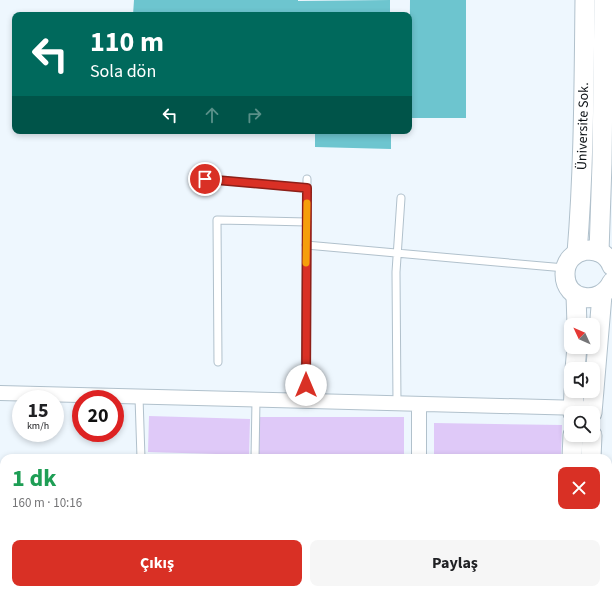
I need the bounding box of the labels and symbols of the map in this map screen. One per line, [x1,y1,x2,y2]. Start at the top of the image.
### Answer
street label: Üniversite Sok. [572,82,594,170]
pin [188,162,222,196]
north arrow [564,318,600,354]
position arrow [285,364,327,406]
speed limit sign: 20 [72,390,124,442]

